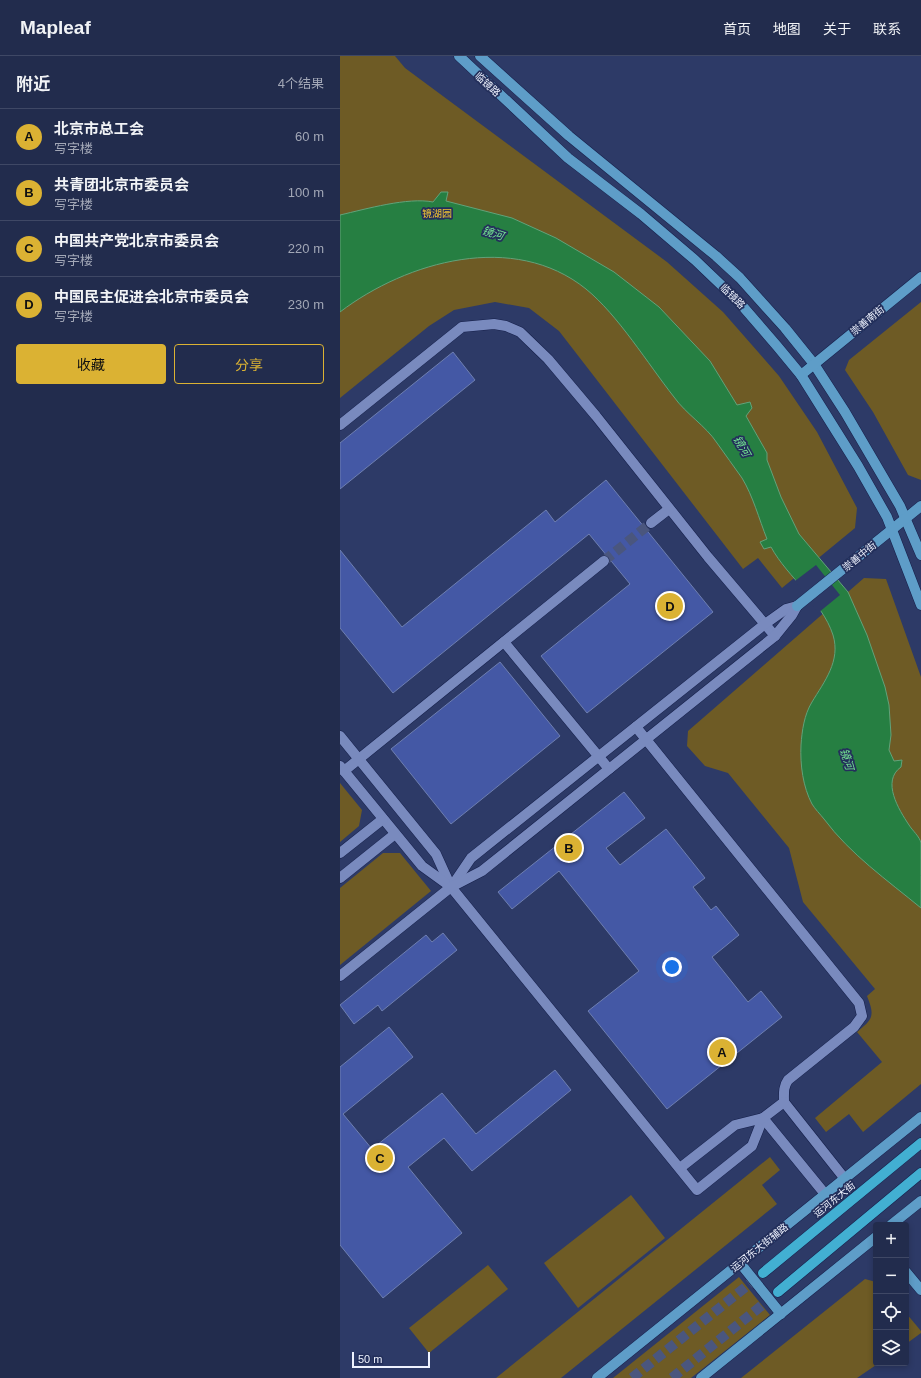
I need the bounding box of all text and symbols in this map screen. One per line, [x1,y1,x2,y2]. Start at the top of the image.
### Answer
text: Mapleaf [20,17,91,38]
text: 首页 [723,21,751,37]
text: 地图 [773,21,801,37]
text: 关于 [823,21,851,37]
text: 联系 [873,21,901,37]
street label: 临镜路 [473,70,502,99]
text: 附近 [16,75,50,94]
text: 4个结果 [278,76,324,91]
text: 北京市总工会 [54,120,144,137]
text: A [24,129,34,144]
text: 60 m [295,129,324,144]
text: 写字楼 [54,141,93,156]
text: 共青团北京市委员会 [54,176,189,193]
text: B [24,185,34,200]
text: 100 m [288,185,324,200]
text: 写字楼 [54,197,93,212]
park label: 镜湖园 [422,208,452,219]
water label: 镜河 [481,224,507,243]
text: 中国共产党北京市委员会 [54,232,219,249]
text: C [24,241,34,256]
text: 220 m [288,241,324,256]
text: 写字楼 [54,253,93,268]
street label: 临镜路 [718,282,747,311]
text: 中国民主促进会北京市委员会 [54,288,249,305]
text: D [24,297,34,312]
text: 230 m [288,297,324,312]
street label: 崇善南街 [848,304,886,337]
text: 写字楼 [54,309,93,324]
button: 收藏 [16,344,166,384]
button: 分享 [174,344,324,384]
water label: 镜河 [731,433,754,460]
street label: 崇善中街 [840,540,878,573]
pin: D [657,591,683,621]
water label: 镜河 [838,747,857,773]
pin: B [556,833,582,863]
your location [662,957,682,977]
pin: A [709,1037,735,1067]
pin: C [367,1143,393,1173]
street label: 运河东大街 [811,1179,857,1219]
street label: 运河东大街辅路 [729,1221,790,1274]
map controls [873,1222,909,1366]
button: + [873,1222,909,1258]
button: − [873,1258,909,1294]
button: locate [873,1294,909,1330]
button: layers [873,1330,909,1366]
scale bar [352,1350,430,1369]
text: 50 m [358,1353,382,1365]

